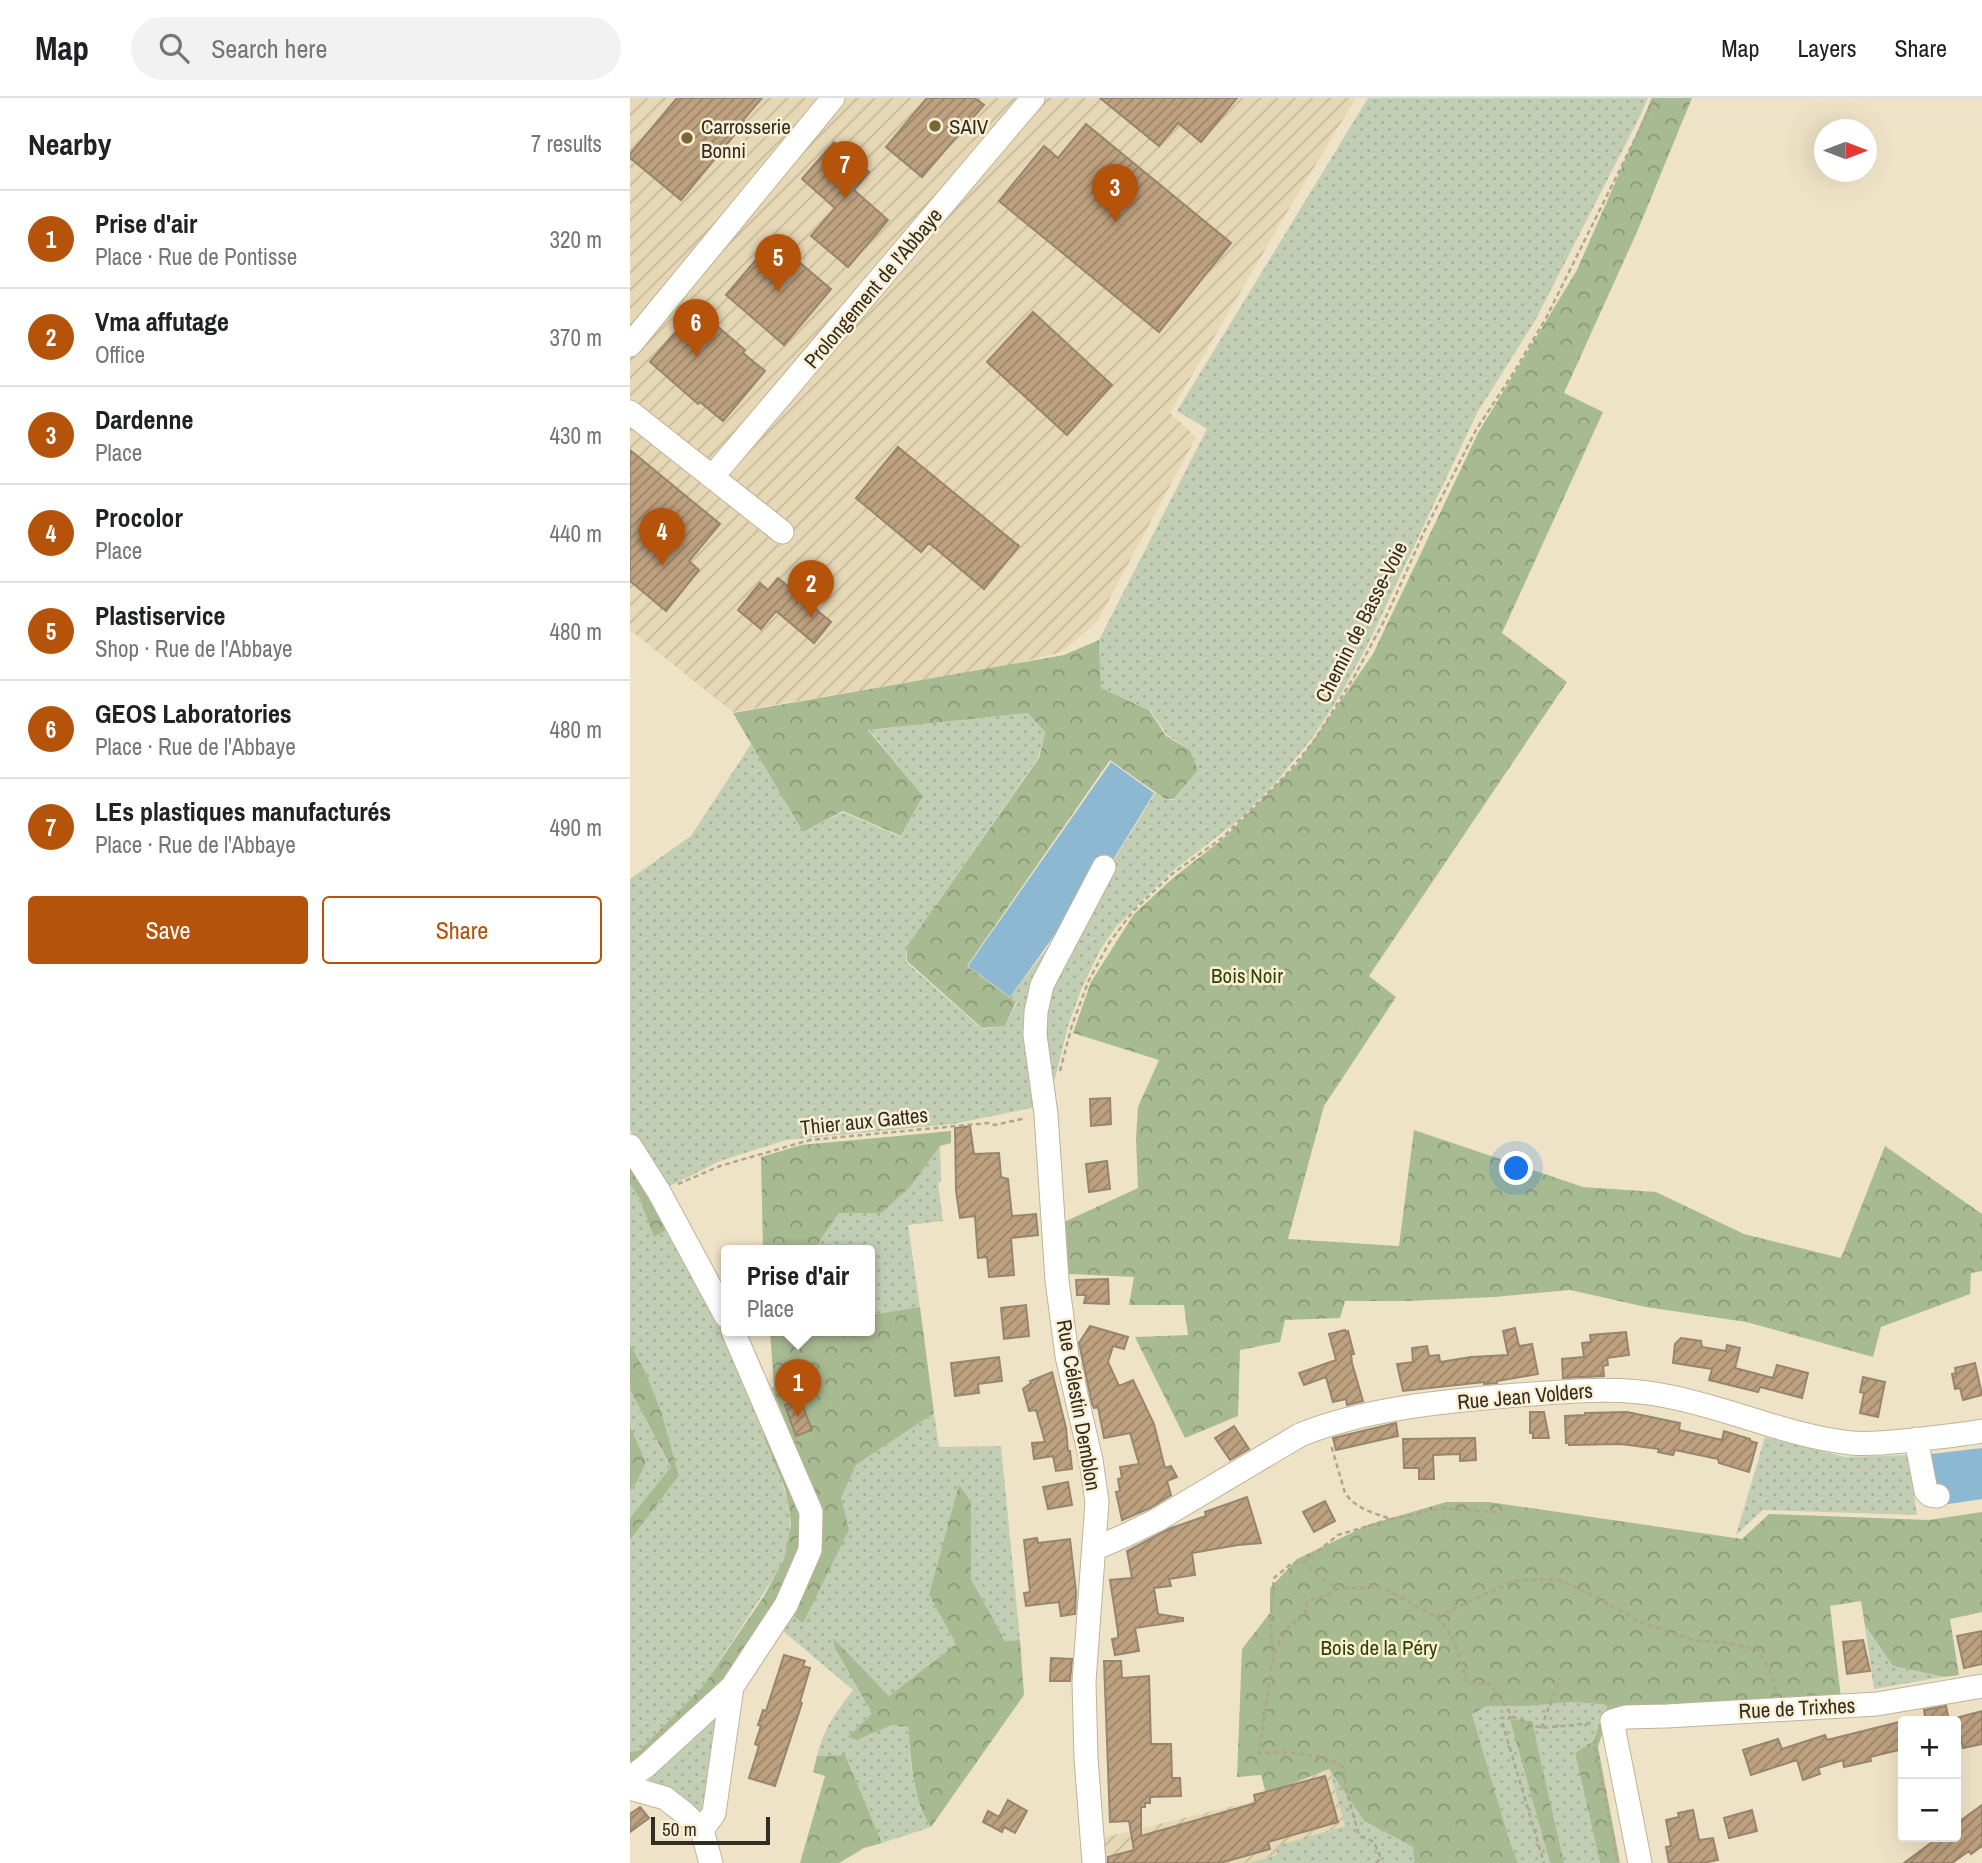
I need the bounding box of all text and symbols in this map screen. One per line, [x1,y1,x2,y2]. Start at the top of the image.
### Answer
search box [131,17,621,80]
text: Map [35,26,89,70]
icon: search [155,29,193,67]
text: Search here [211,31,327,66]
text: Map [1721,32,1759,64]
text: Layers [1797,32,1856,64]
text: Share [1894,32,1947,64]
place label: Carrosserie Bonni [701,112,791,165]
place label: SAIV [949,112,989,141]
marker: SAIV [927,118,943,134]
north arrow [1814,119,1877,182]
text: Nearby [28,124,111,164]
text: 7 results [531,128,602,159]
marker: Carrosserie Bonni [679,130,695,146]
pin: 7 [822,141,868,199]
pin: 3 [1092,164,1138,222]
street label: Prolongement de l'Abbaye [797,202,949,374]
text: Prise d'air [95,206,197,241]
text: 1 [46,224,56,255]
text: 320 m [550,224,602,255]
pin: 5 [755,234,801,292]
text: Place · Rue de Pontisse [95,241,297,272]
pin: 6 [673,299,719,357]
text: Vma affutage [95,304,229,339]
text: 2 [46,322,56,353]
text: 370 m [550,322,602,353]
text: Office [95,339,145,370]
text: Dardenne [95,402,193,437]
text: 3 [46,420,56,451]
text: 430 m [550,420,602,451]
text: Place [95,437,142,468]
text: Procolor [95,500,183,535]
pin: 4 [639,508,685,566]
text: 4 [46,518,56,549]
text: 440 m [550,518,602,549]
text: Place [95,535,142,566]
street label: Chemin de Basse-Voie [1308,537,1414,707]
pin: 2 [788,560,834,618]
text: Plastiservice [95,598,225,633]
text: 5 [46,616,56,647]
text: 480 m [550,616,602,647]
text: Shop · Rue de l'Abbaye [95,633,293,664]
text: GEOS Laboratories [95,696,292,731]
text: 6 [46,714,56,745]
text: 480 m [550,714,602,745]
text: Place · Rue de l'Abbaye [95,731,296,762]
text: LEs plastiques manufacturés [95,794,391,829]
text: 7 [46,812,56,843]
text: 490 m [550,812,602,843]
text: Place · Rue de l'Abbaye [95,829,296,860]
button: Save [28,896,308,964]
button: Share [322,896,602,964]
park label: Bois Noir [1211,961,1283,990]
street label: Thier aux Gattes [799,1100,929,1142]
your location [1499,1151,1533,1185]
popup [721,1245,875,1336]
text: Prise d'air [747,1258,849,1293]
text: Place [747,1293,794,1324]
street label: Rue Célestin Demblon [1050,1317,1108,1493]
pin: 1 [775,1359,821,1417]
street label: Rue Jean Volders [1456,1376,1594,1416]
park label: Bois de la Péry [1321,1633,1438,1662]
street label: Rue de Trixhes [1738,1690,1856,1726]
map controls [1898,1716,1961,1842]
button: + [1898,1716,1961,1779]
button: − [1898,1779,1961,1842]
scale bar [651,1814,770,1846]
text: 50 m [662,1816,697,1842]

